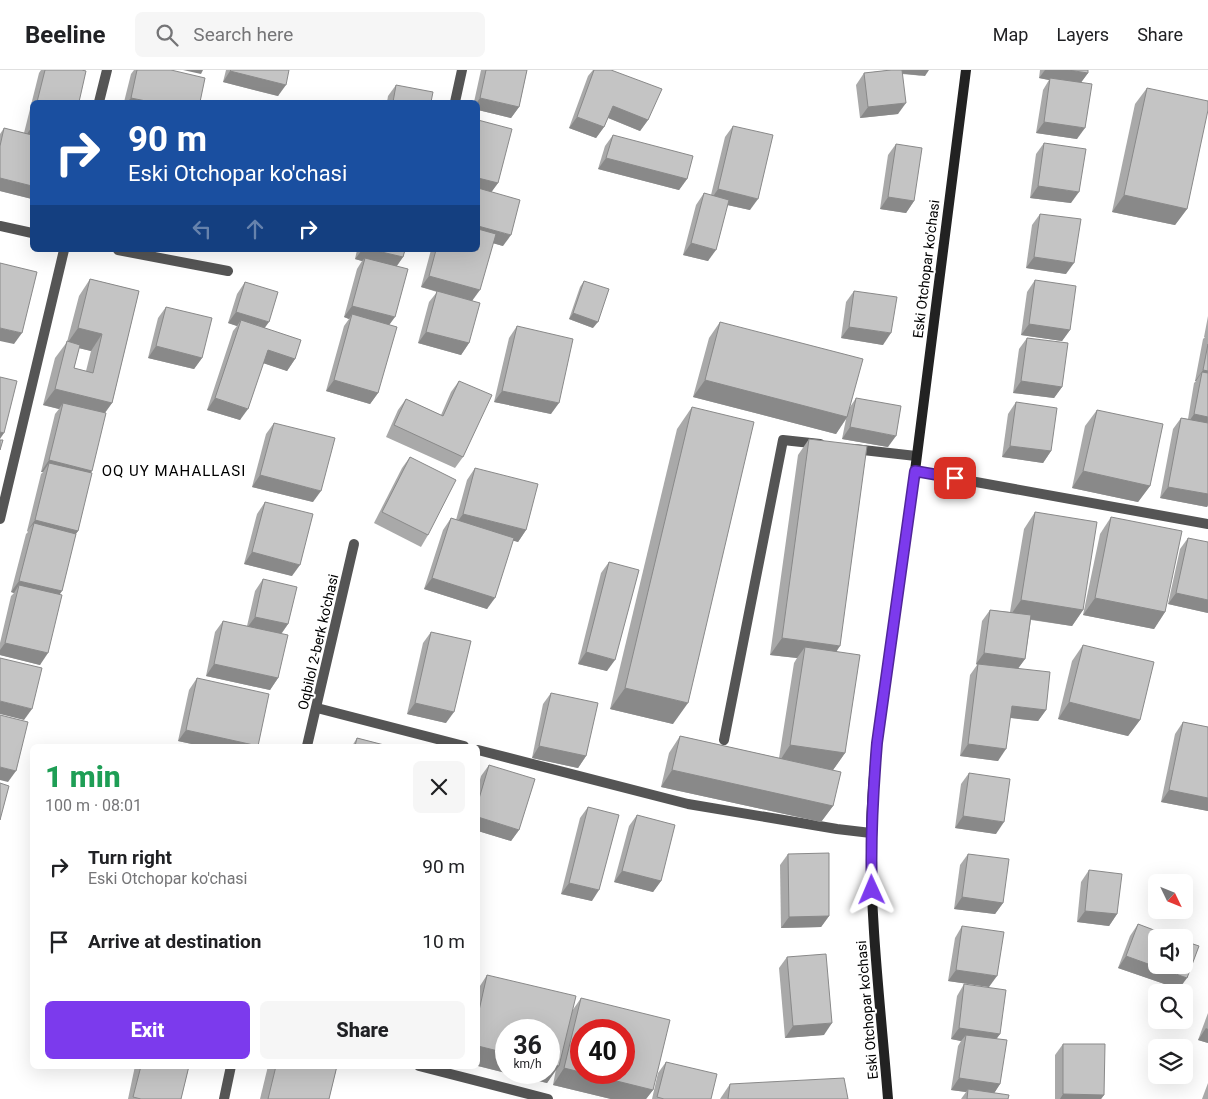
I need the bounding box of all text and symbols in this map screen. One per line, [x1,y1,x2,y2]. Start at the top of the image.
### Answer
search box [135,12,485,57]
text: Beeline [25,21,105,49]
icon: search [153,21,181,49]
text: Search here [193,23,293,46]
text: Map [993,24,1028,45]
text: Layers [1056,24,1109,45]
text: Share [1137,24,1183,45]
text: 90 m [128,119,207,160]
icon: right [45,120,110,185]
text: Eski Otchopar ko'chasi [128,161,347,186]
street label: Eski Otchopar ko'chasi [910,199,942,339]
icon: left [188,215,216,243]
icon: ahead [241,215,269,243]
icon: right [294,215,322,243]
pin [934,457,976,499]
district label: OQ UY MAHALLASI [102,462,246,480]
icon: arrive [941,464,969,492]
street label: Oqbilol 2-berk ko'chasi [295,573,341,711]
text: 1 min [45,759,121,794]
button: close [413,761,465,813]
text: 100 m · 08:01 [45,796,142,815]
text: Turn right [88,846,172,869]
icon: right [45,853,73,881]
text: 90 m [422,855,465,878]
position arrow [845,863,897,915]
text: Eski Otchopar ko'chasi [88,869,248,888]
north arrow [1148,874,1192,919]
map controls [1148,874,1193,1084]
icon: arrive [45,928,73,956]
button: sound [1148,929,1193,974]
text: Arrive at destination [88,930,261,953]
text: 10 m [422,930,465,953]
street label: Eski Otchopar ko'chasi [853,940,881,1080]
button: search [1148,984,1193,1029]
button: Exit [45,1001,250,1059]
button: Share [260,1001,465,1059]
speed limit sign: 40 [570,1019,635,1084]
text: 36 [513,1031,542,1060]
button: layers [1148,1039,1193,1084]
text: km/h [513,1057,542,1071]

